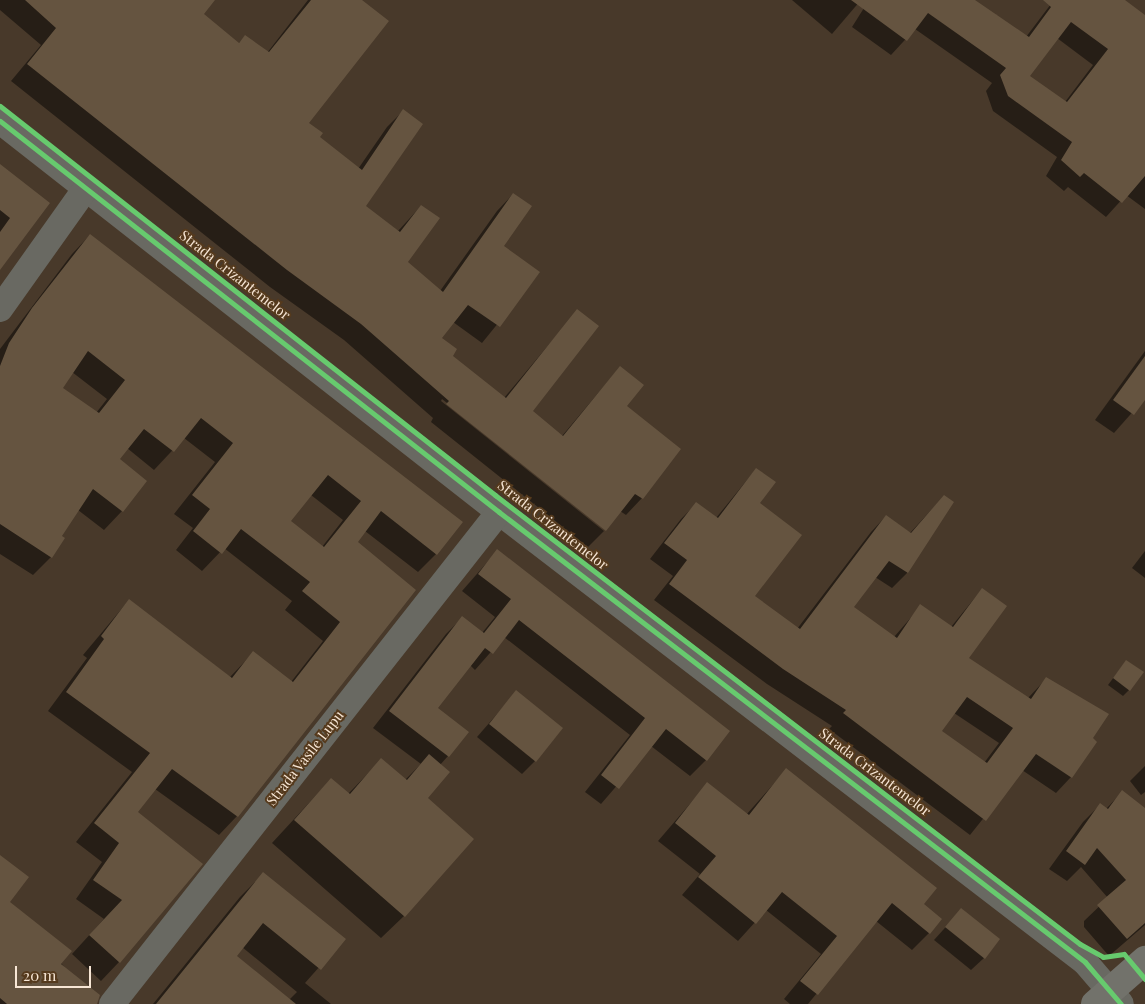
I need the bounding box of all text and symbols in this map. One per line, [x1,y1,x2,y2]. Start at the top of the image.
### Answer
street label: Strada Crizantemelor [176,227,294,323]
street label: Strada Crizantemelor [494,477,612,573]
street label: Strada Vasile Lupu [262,707,348,809]
street label: Strada Crizantemelor [816,724,934,820]
scale bar [18,956,94,988]
text: 20 m [23,965,56,985]

